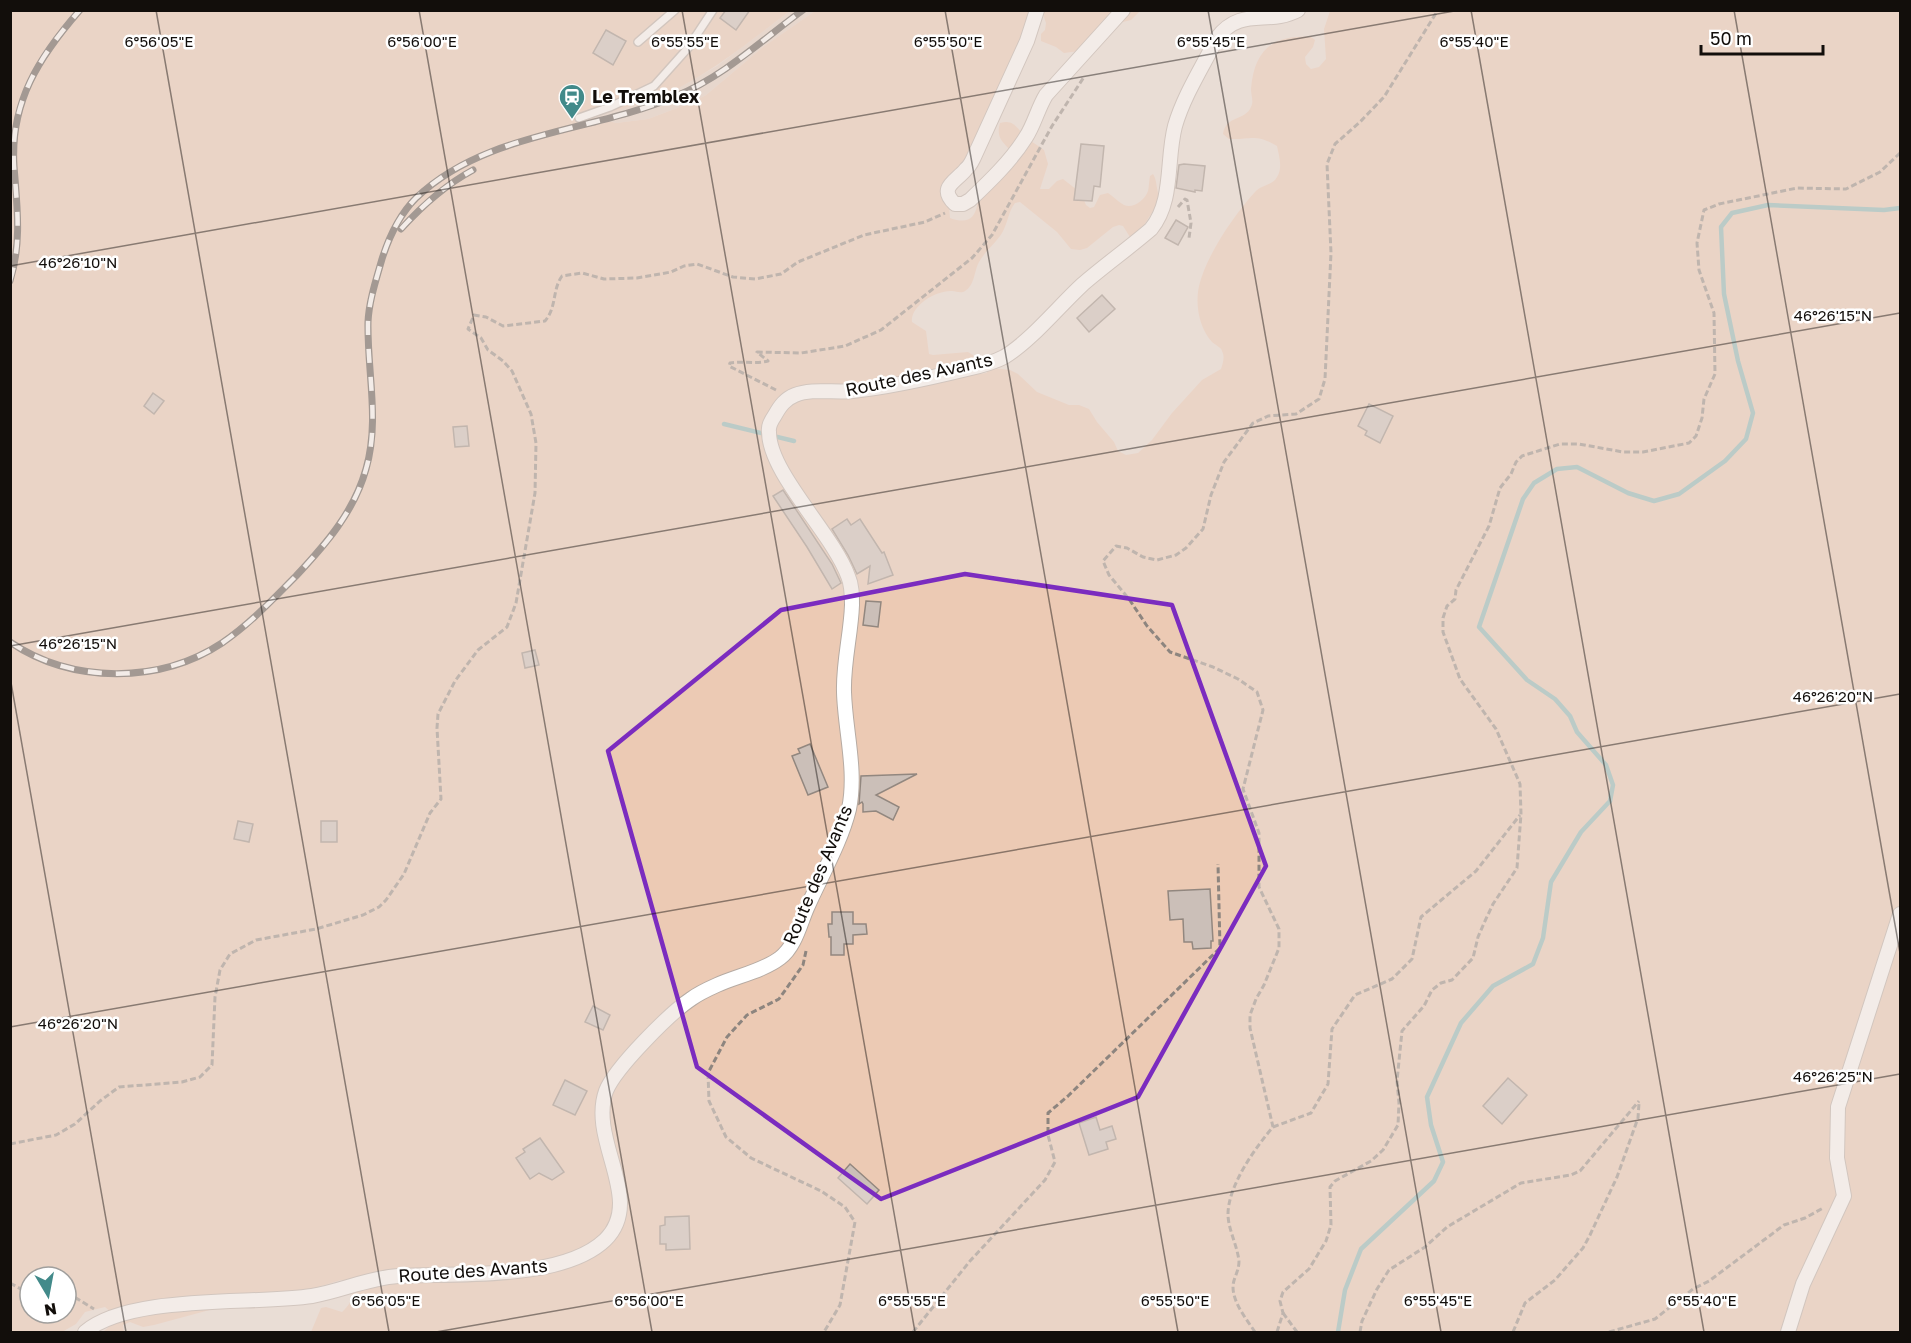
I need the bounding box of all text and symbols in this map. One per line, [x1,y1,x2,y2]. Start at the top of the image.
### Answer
scale bar [1701,18,1822,56]
text: 50 m [1710,27,1752,49]
text: 6°56'05"E [124,32,194,50]
text: 6°56'00"E [387,32,457,50]
text: 6°55'55"E [651,32,719,50]
text: 6°55'50"E [914,32,982,50]
text: 6°55'45"E [1177,32,1245,50]
text: 6°55'40"E [1439,32,1509,50]
station icon: Le Tremblex [557,82,587,120]
place label: Le Tremblex [592,85,700,107]
text: 46°26'10"N [39,253,117,271]
text: 46°26'15"N [1794,306,1872,324]
street label: Route des Avants [843,348,994,400]
text: 46°26'15"N [39,634,117,652]
text: 46°26'20"N [1793,687,1873,705]
street label: Route des Avants [778,801,856,948]
text: 46°26'20"N [38,1014,118,1032]
text: 46°26'25"N [1793,1067,1873,1085]
street label: Route des Avants [397,1254,548,1286]
north arrow [18,1265,78,1325]
text: 6°56'05"E [351,1291,421,1309]
text: 6°56'00"E [614,1291,684,1309]
text: 6°55'55"E [878,1291,946,1309]
text: 6°55'50"E [1141,1291,1209,1309]
text: 6°55'45"E [1404,1291,1472,1309]
text: 6°55'40"E [1667,1291,1737,1309]
text: N [43,1299,58,1321]

